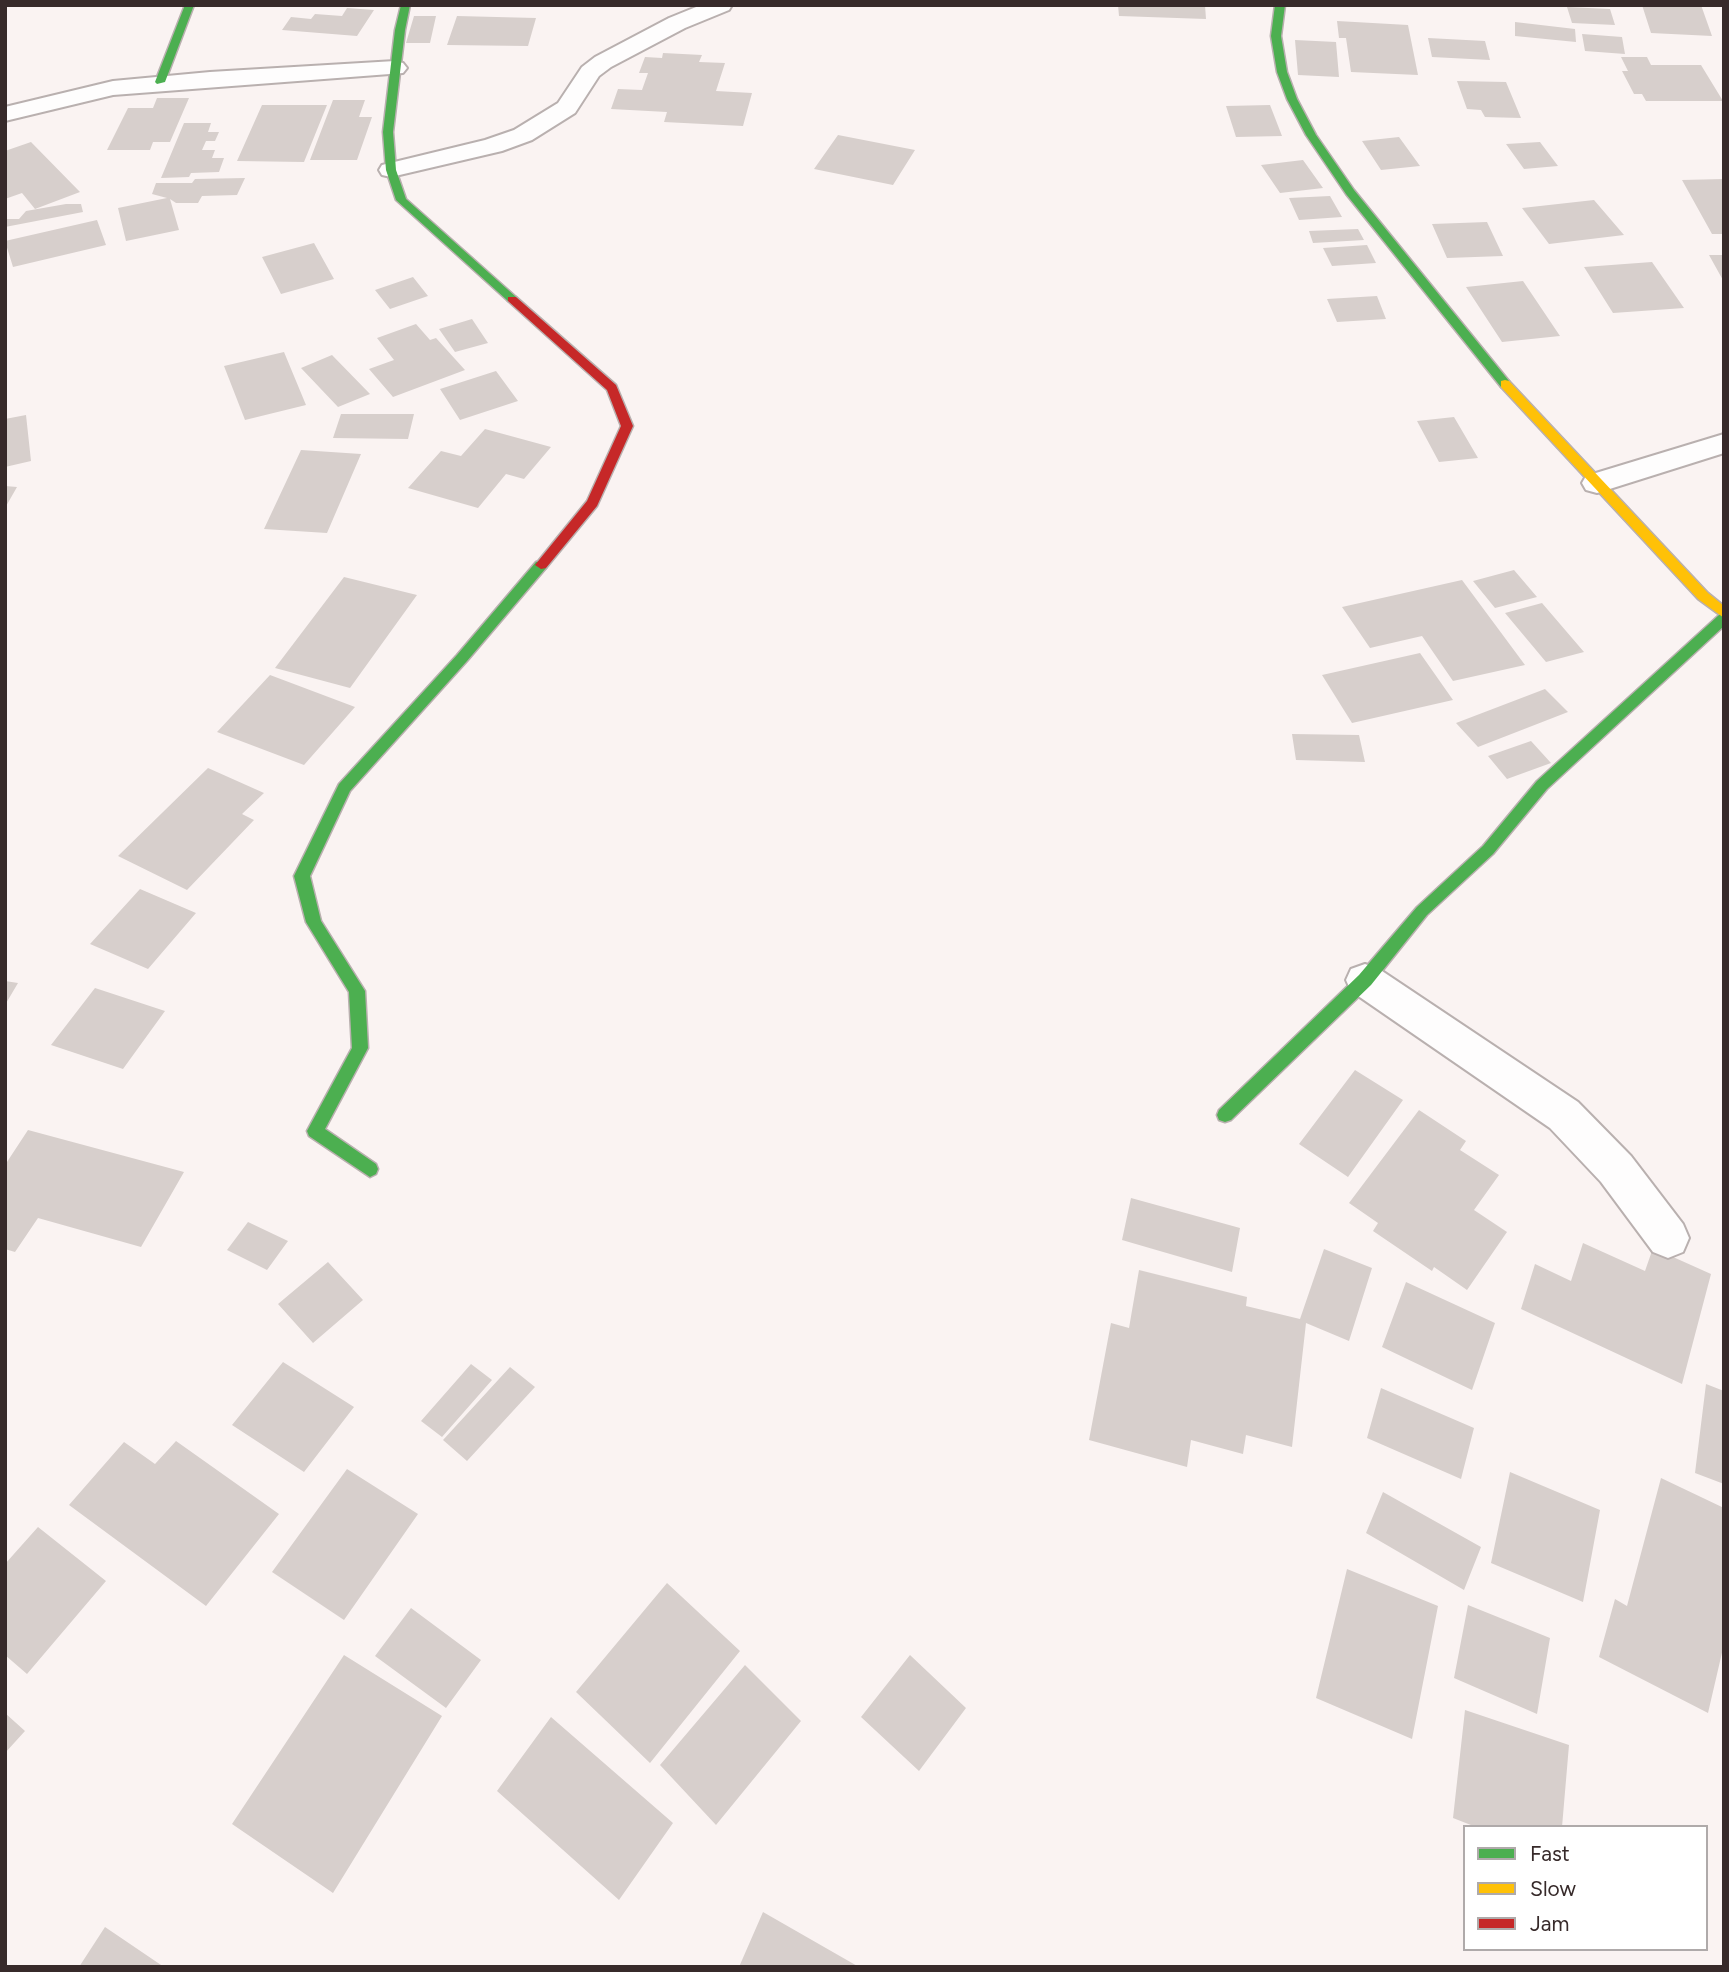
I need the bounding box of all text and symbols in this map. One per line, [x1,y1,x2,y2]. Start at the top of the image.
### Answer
legend [1463,1825,1708,1951]
text: Fast [1530,1841,1570,1866]
text: Slow [1530,1876,1576,1901]
text: Jam [1530,1911,1569,1936]

